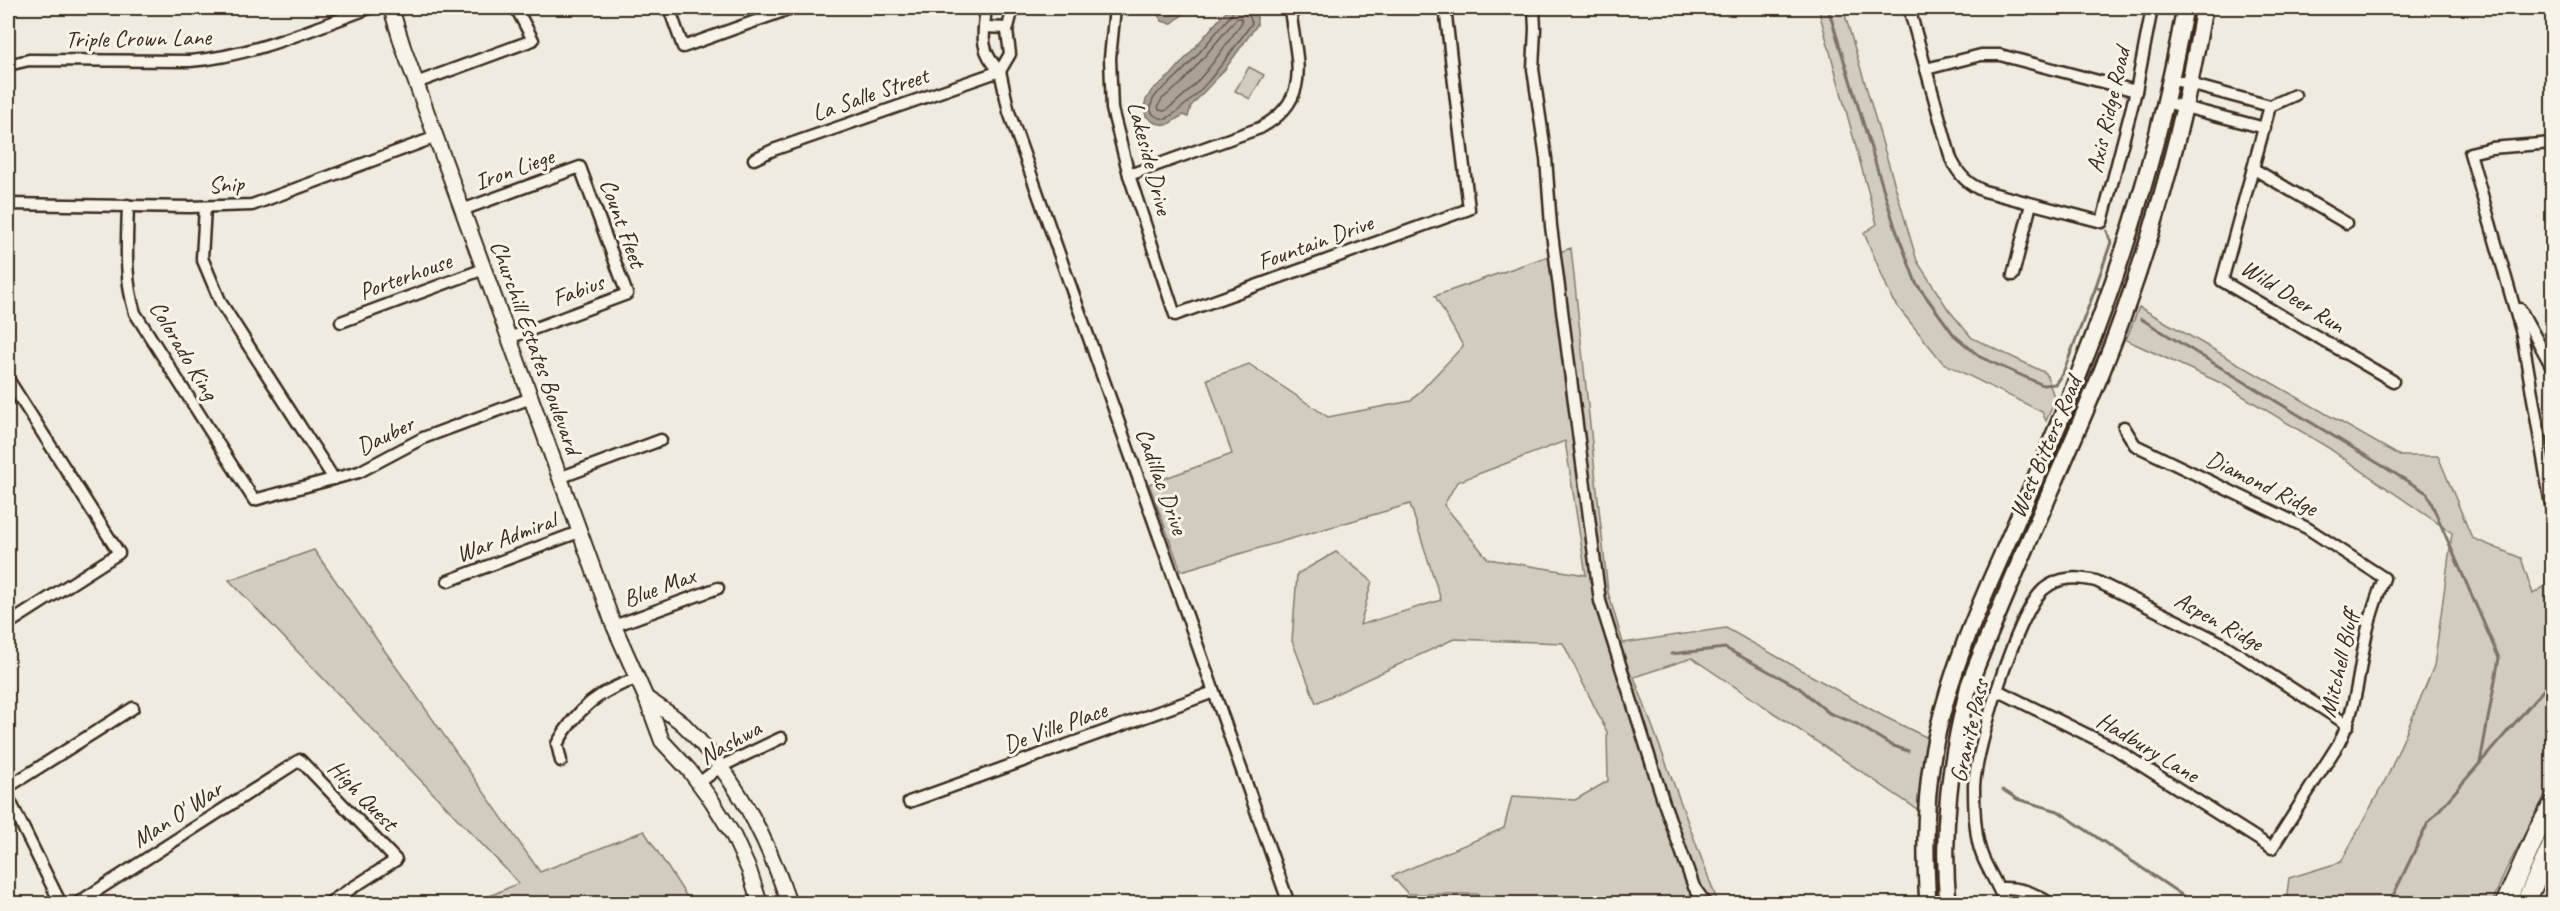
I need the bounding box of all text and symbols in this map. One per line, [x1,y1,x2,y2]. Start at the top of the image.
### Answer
street label: Triple Crown Lane [65,22,213,54]
street label: Axis Ridge Road [2079,41,2138,176]
street label: La Salle Street [808,59,934,128]
street label: Lakeside Drive [1121,98,1180,220]
street label: Iron Liege [470,140,560,197]
street label: Snip [207,168,246,200]
street label: Count Fleet [593,175,654,273]
street label: Fountain Drive [1253,207,1379,277]
street label: Churchill Estates Boulevard [483,236,590,461]
street label: Porterhouse [355,245,457,307]
street label: Wild Deer Run [2236,252,2352,340]
street label: Fabius [548,266,610,313]
street label: Colorado King [143,295,227,407]
street label: West Bitters Road [2002,369,2090,522]
street label: Dauber [351,407,421,462]
street label: Cadillac Drive [1129,424,1196,540]
street label: Diamond Ridge [2202,443,2324,524]
street label: War Admiral [452,504,564,569]
street label: Blue Max [619,560,701,614]
street label: Aspen Ridge [2169,584,2270,659]
street label: Mitchell Bluff [2312,603,2367,720]
street label: Granite Pass [1943,675,1996,785]
street label: De Ville Place [999,694,1113,760]
street label: Hadbury Lane [2091,705,2206,790]
street label: Nashwa [694,712,767,771]
street label: High Quest [322,753,406,839]
street label: Man O' War [126,773,230,854]

